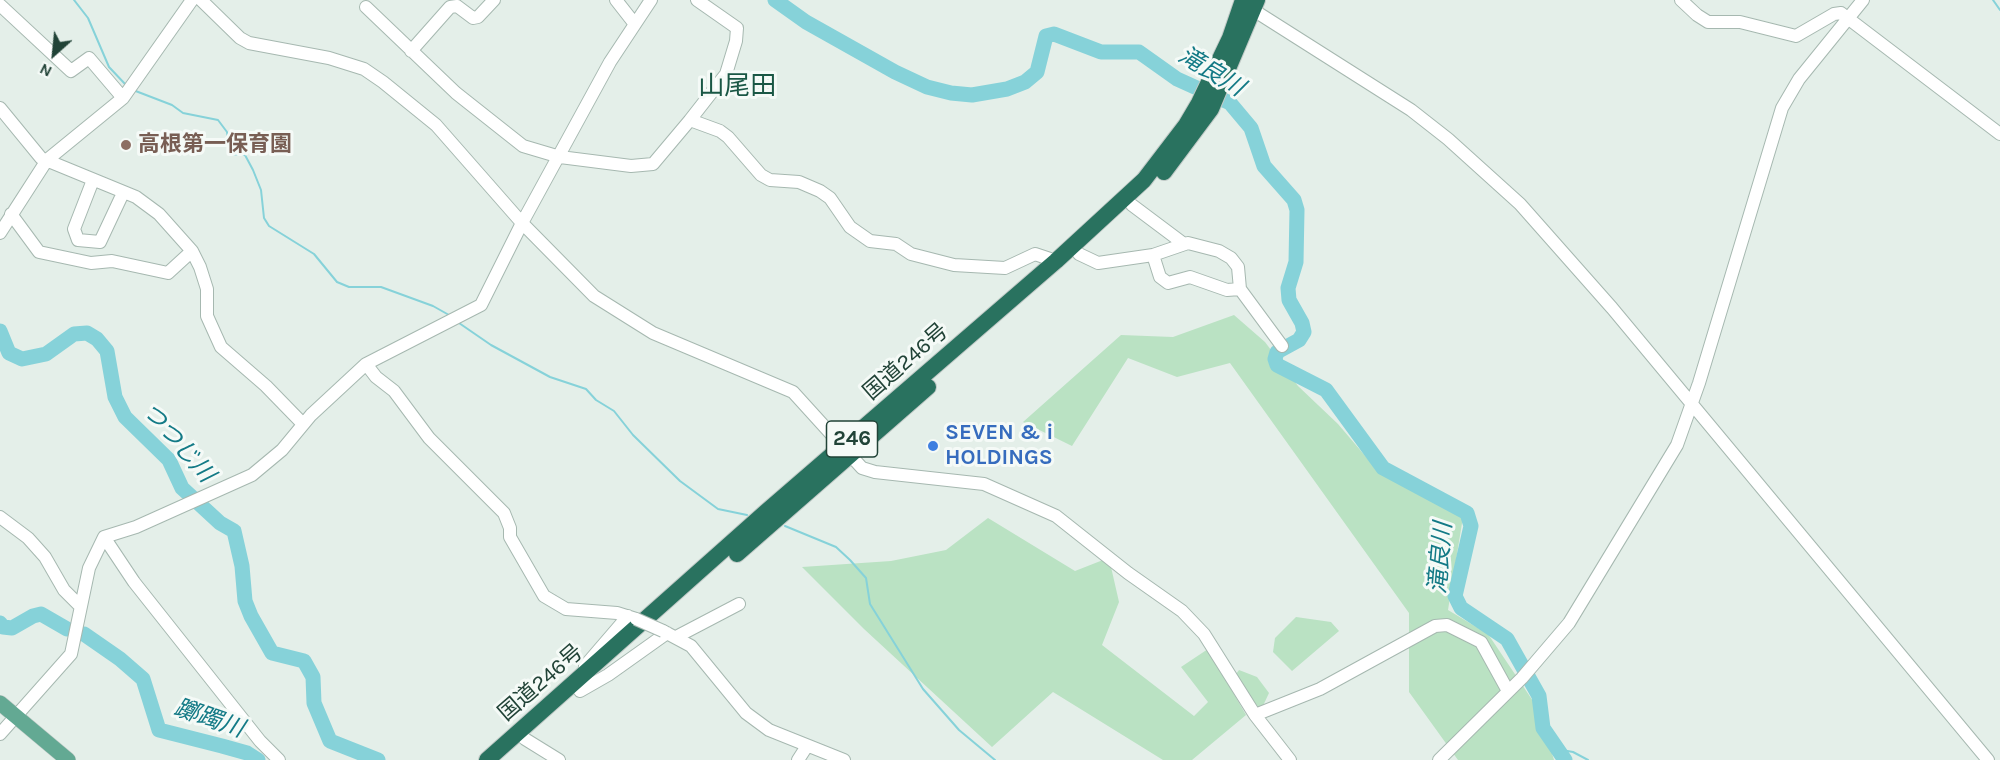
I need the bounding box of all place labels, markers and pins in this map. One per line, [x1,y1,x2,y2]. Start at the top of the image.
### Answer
place label: 高根第一保育園 [138,132,292,158]
marker: 高根第一保育園 [119,138,133,152]
place label: SEVEN & i HOLDINGS [945,420,1053,472]
marker: SEVEN & i HOLDINGS [926,439,940,453]

